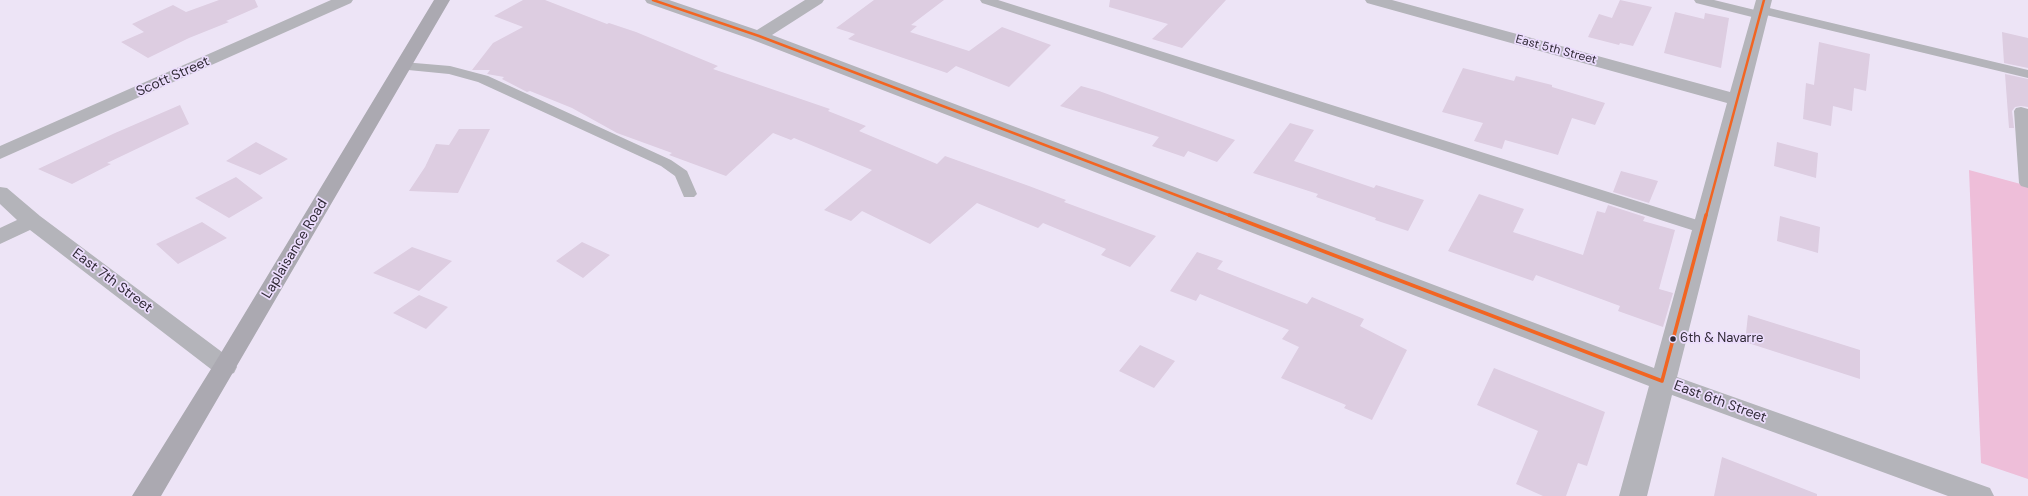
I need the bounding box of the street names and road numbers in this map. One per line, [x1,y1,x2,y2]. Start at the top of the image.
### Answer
street label: East 5th Street [1514,32,1598,68]
street label: Scott Street [134,53,212,101]
street label: Laplaisance Road [259,196,331,302]
street label: East 7th Street [69,245,155,317]
street label: East 6th Street [1671,377,1769,427]

